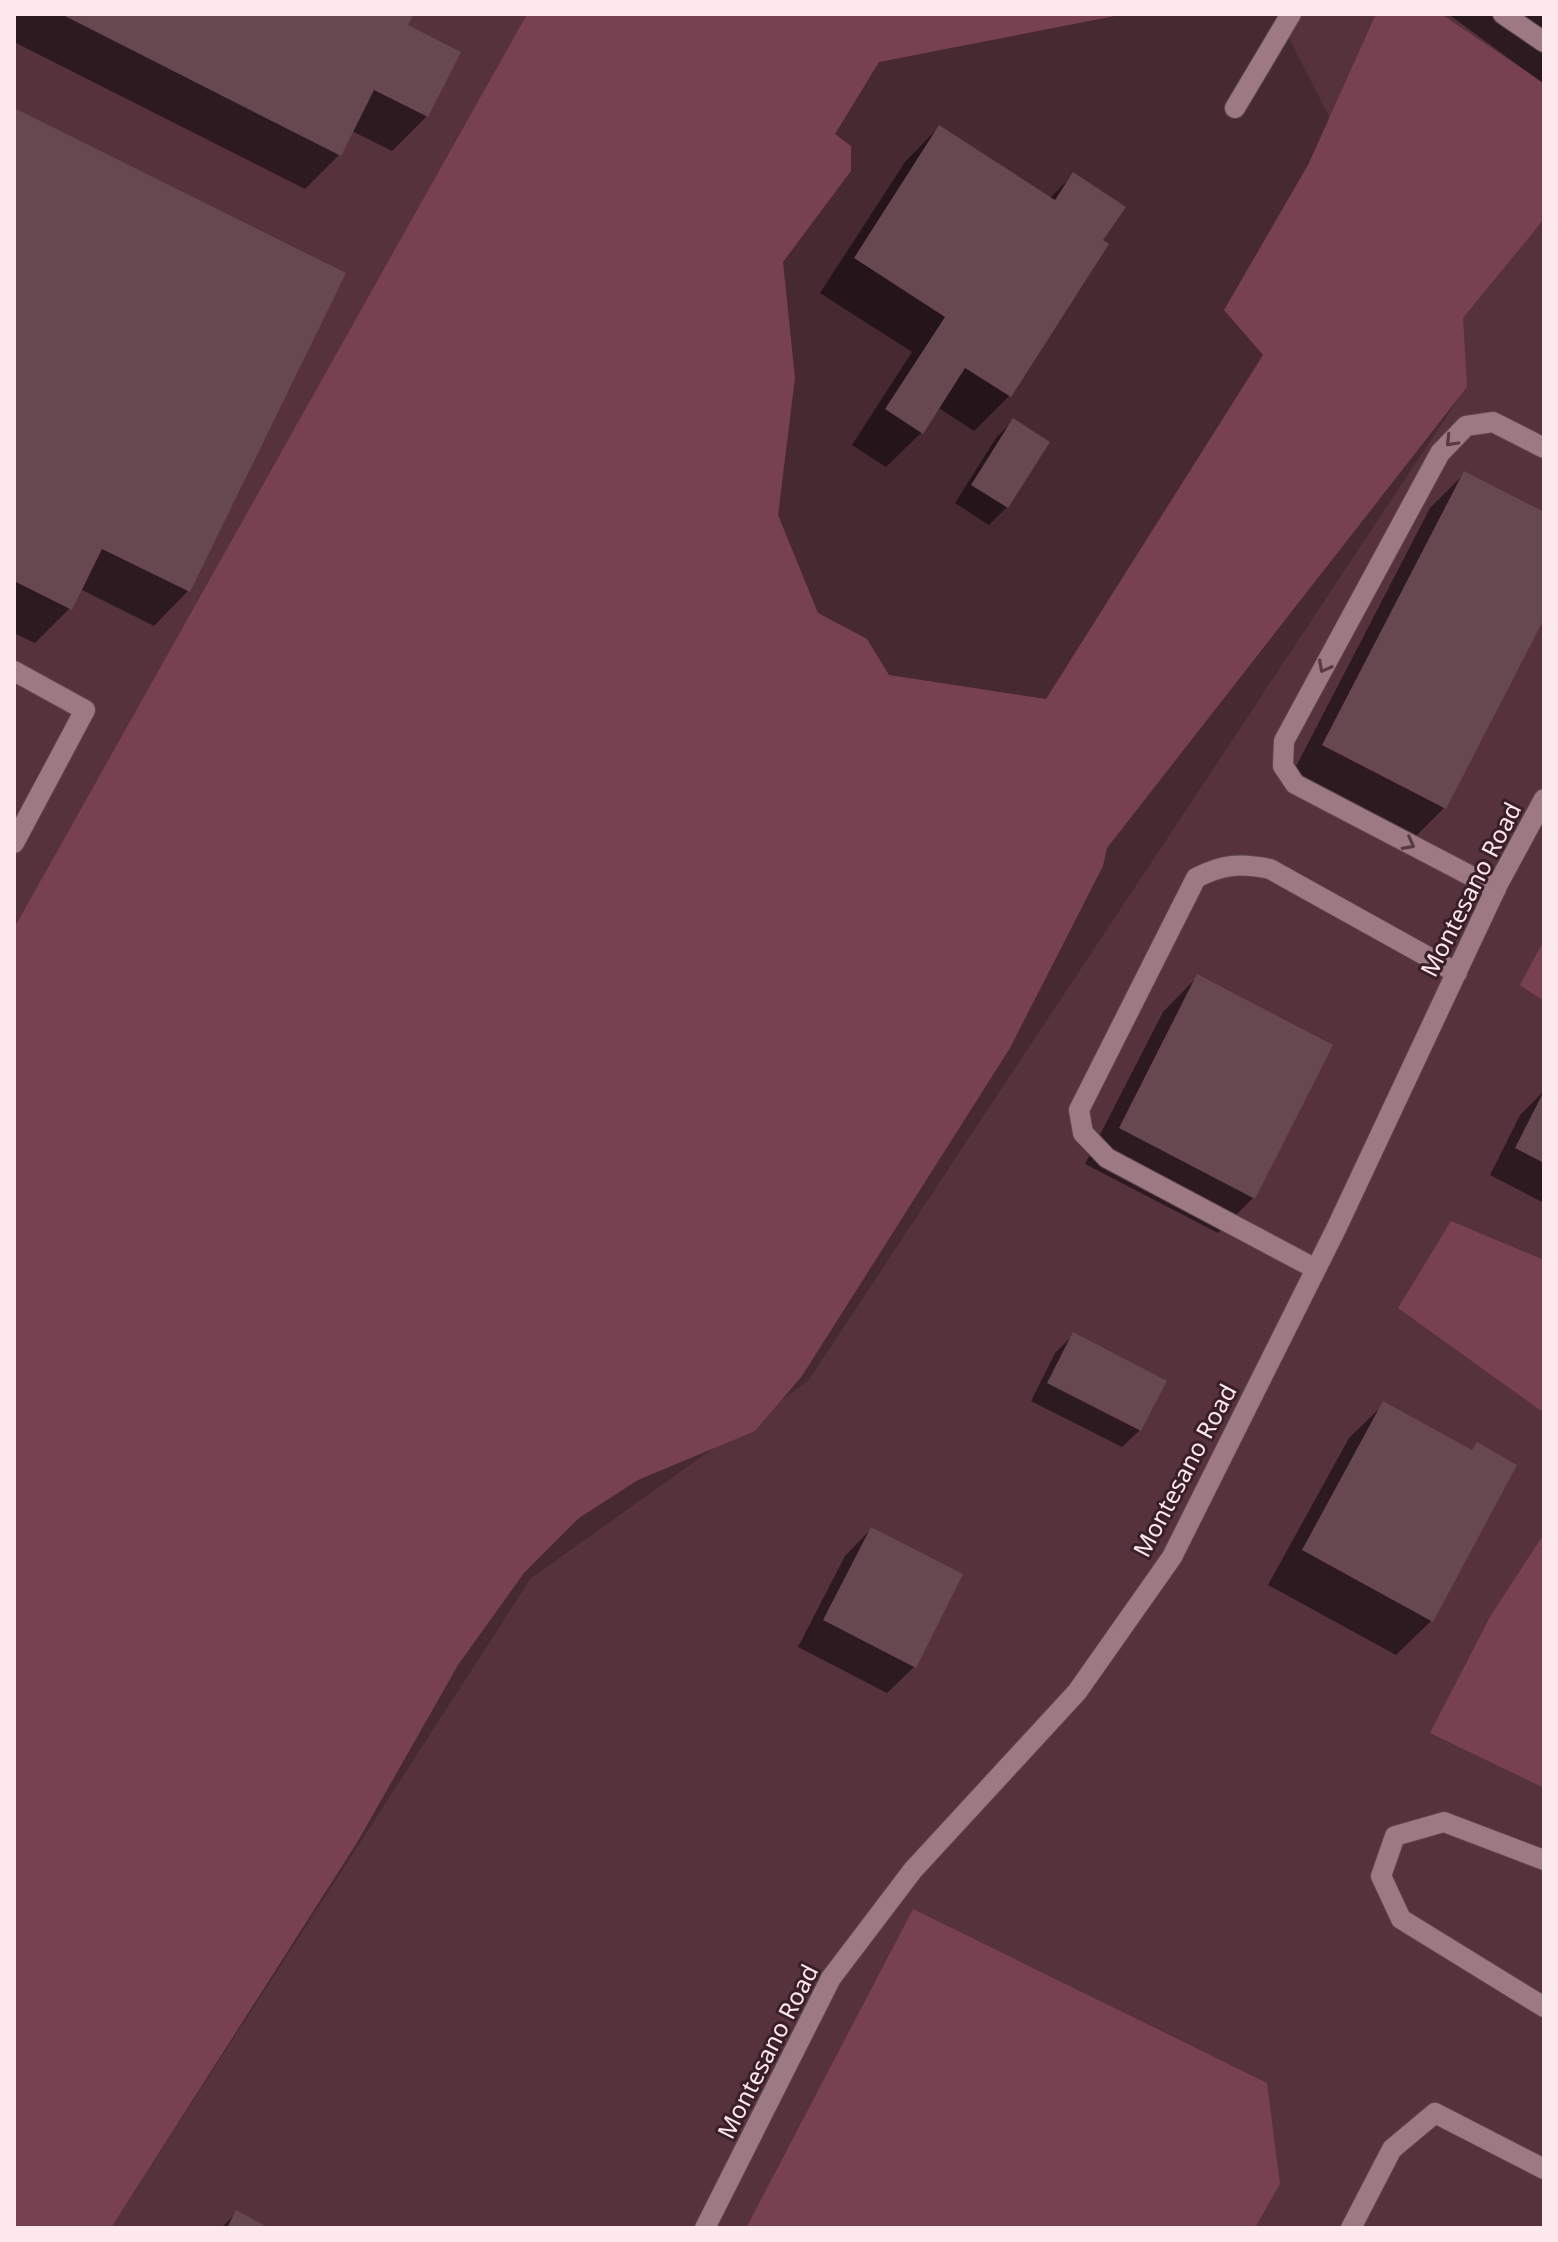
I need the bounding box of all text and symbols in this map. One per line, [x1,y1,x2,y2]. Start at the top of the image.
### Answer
one-way arrow [1446,432,1460,446]
one-way arrow [1318,658,1334,673]
street label: Montesano Road [1412,796,1528,982]
one-way arrow [1401,834,1416,849]
street label: Montesano Road [1124,1378,1244,1562]
street label: Montesano Road [709,1958,825,2144]

